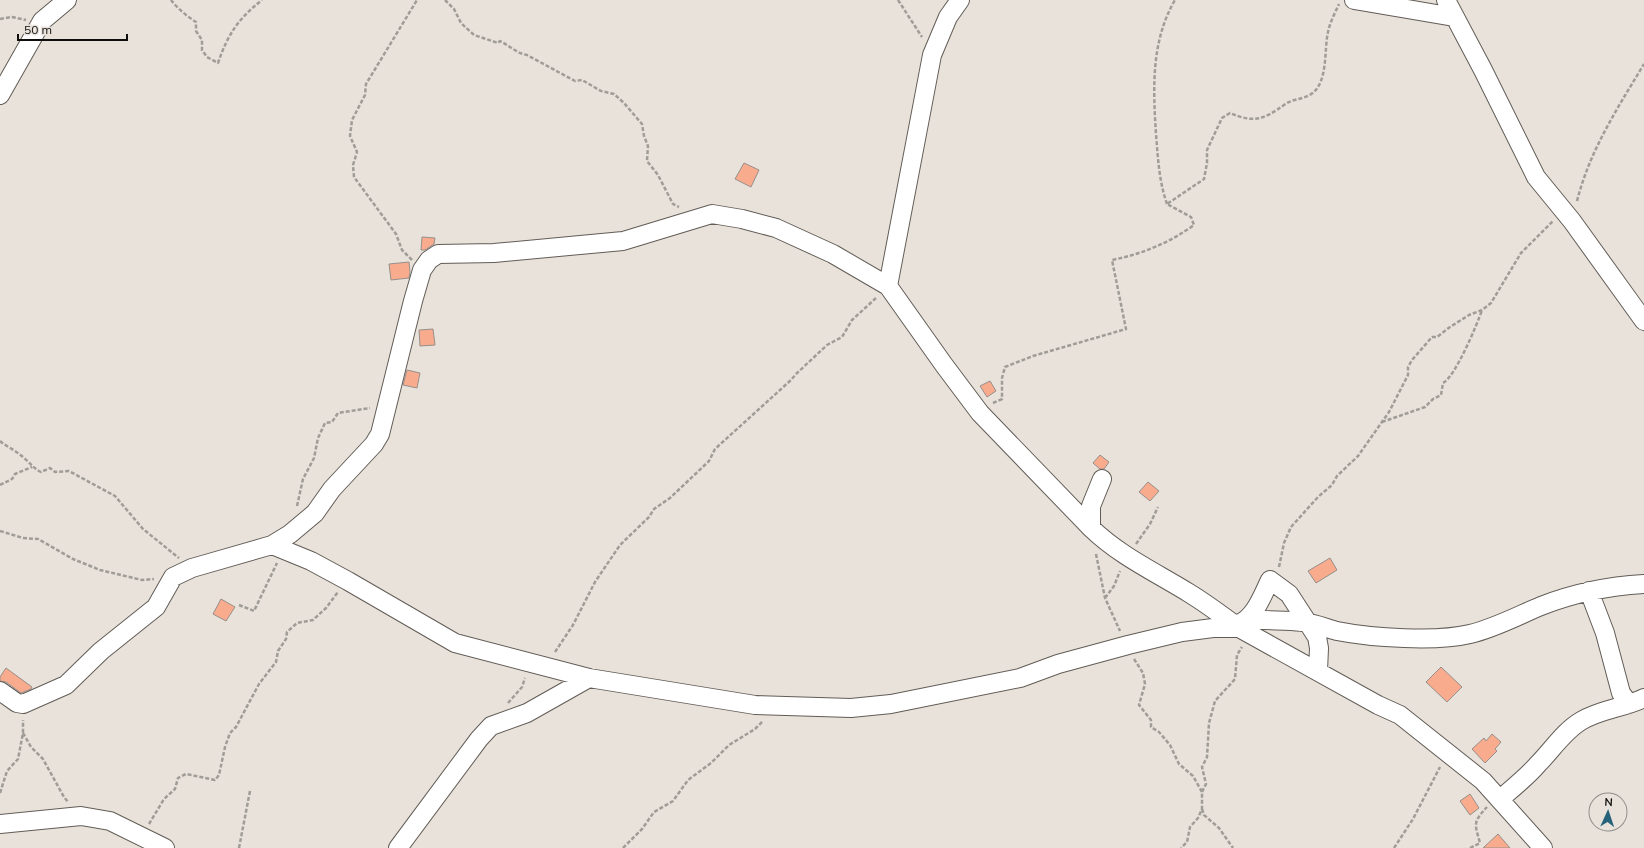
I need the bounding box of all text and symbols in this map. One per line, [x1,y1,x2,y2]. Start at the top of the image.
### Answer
scale bar [18,16,127,42]
text: 50 m [24,22,52,37]
north arrow [1588,792,1628,832]
text: N [1604,795,1613,809]

